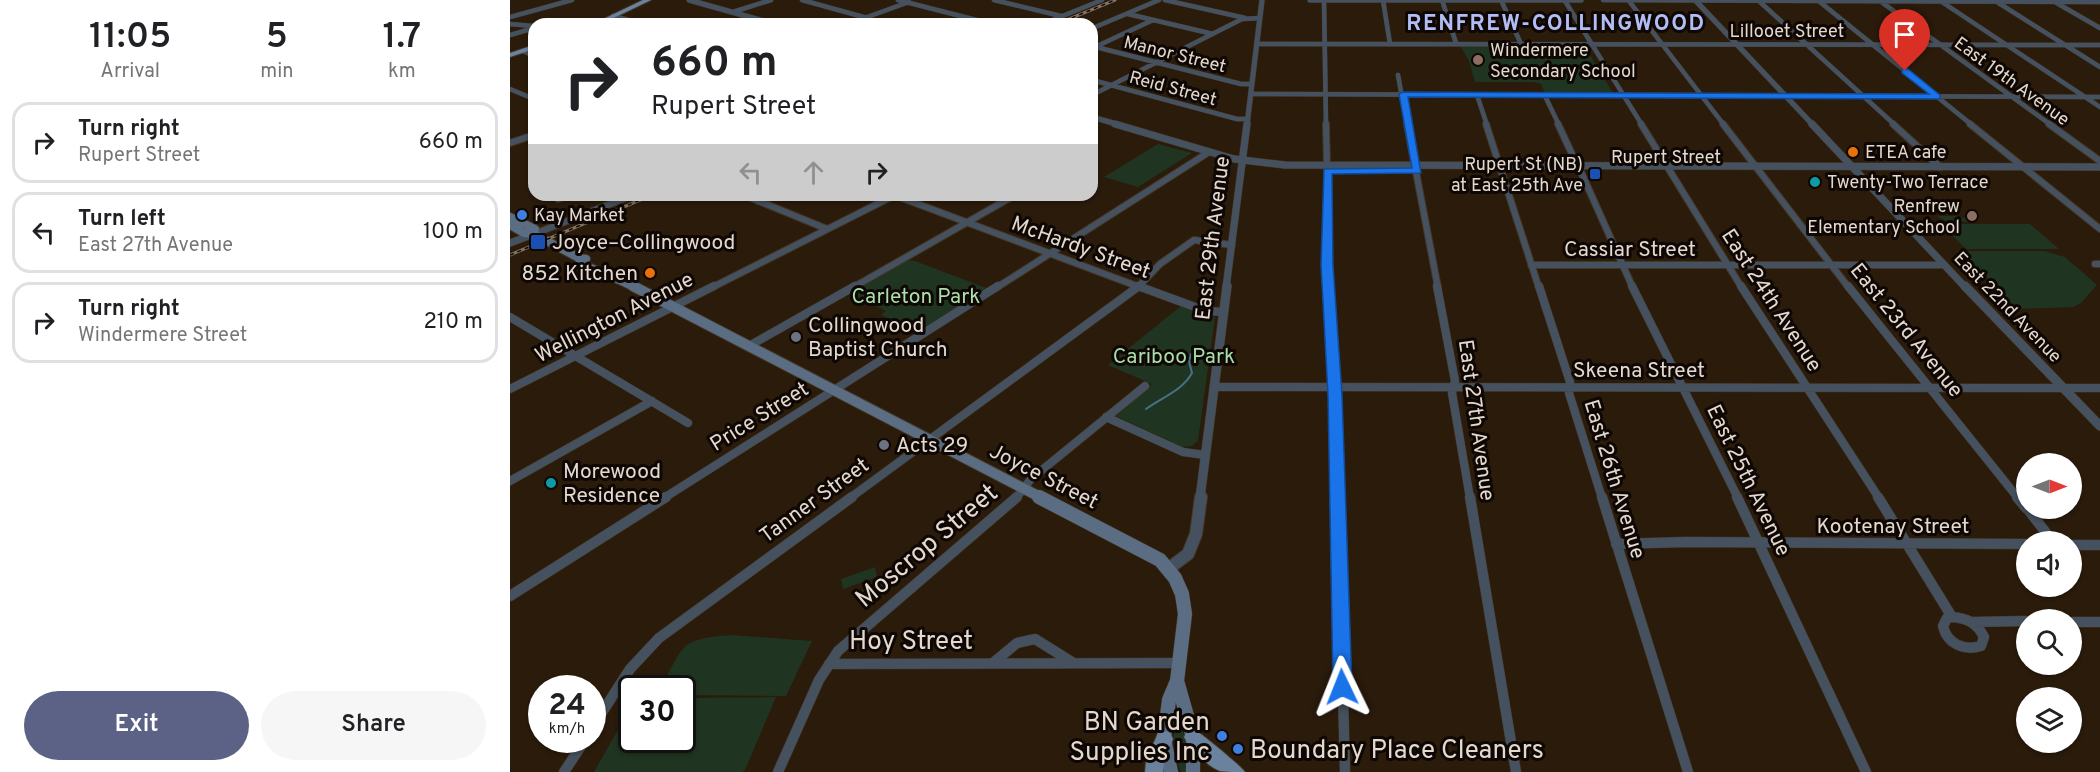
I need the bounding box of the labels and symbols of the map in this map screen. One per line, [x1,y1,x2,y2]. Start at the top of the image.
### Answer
pin [1879,9,1930,71]
district label: RENFREW-COLLINGWOOD [1406,11,1706,38]
street label: Lillooet Street [1730,21,1844,44]
street label: Manor Street [1121,32,1228,79]
street label: East 19th Avenue [1949,33,2073,132]
place label: Windermere Secondary School [1490,40,1636,84]
marker: Windermere Secondary School [1471,53,1485,67]
street label: Reid Street [1126,67,1219,112]
place label: ETEA cafe [1865,142,1946,165]
marker: ETEA cafe [1846,145,1860,159]
street label: Rupert Street [1611,147,1721,170]
place label: Rupert St (NB) at East 25th Ave [1451,154,1583,198]
street label: East 29th Avenue [1190,155,1237,322]
marker: Rupert St (NB) at East 25th Ave [1588,167,1602,181]
place label: Twenty-Two Terrace [1827,172,1988,195]
marker: Twenty-Two Terrace [1808,175,1822,189]
place label: Renfrew Elementary School [1807,196,1960,240]
place label: Kay Market [534,205,625,228]
marker: Kay Market [515,208,529,222]
marker: Renfrew Elementary School [1965,209,1979,223]
street label: McHardy Street [1007,211,1154,286]
street label: East 24th Avenue [1714,224,1827,378]
place label: Joyce–Collingwood [552,230,735,257]
marker: Joyce–Collingwood [529,233,547,251]
street label: Cassiar Street [1564,237,1696,264]
street label: East 22nd Avenue [1948,248,2066,368]
street label: East 23rd Avenue [1843,258,1968,404]
place label: 852 Kitchen [522,261,638,288]
marker: 852 Kitchen [643,266,657,280]
street label: Wellington Avenue [531,267,698,370]
park label: Carleton Park [851,284,981,311]
place label: Collingwood Baptist Church [808,313,948,364]
marker: Collingwood Baptist Church [789,330,803,344]
street label: East 27th Avenue [1451,338,1500,503]
park label: Cariboo Park [1113,344,1235,371]
street label: Skeena Street [1573,358,1705,385]
street label: Price Street [705,376,814,458]
street label: East 26th Avenue [1577,397,1651,562]
street label: East 25th Avenue [1699,400,1796,561]
place label: Acts 29 [896,433,968,460]
marker: Acts 29 [877,438,891,452]
street label: Joyce Street [984,438,1102,516]
street label: Tanner Street [755,452,875,550]
north arrow [2016,453,2082,519]
place label: Morewood Residence [563,459,661,510]
marker: Morewood Residence [544,476,558,490]
street label: Moscrop Street [849,478,1006,616]
street label: Kootenay Street [1817,514,1969,541]
street label: Hoy Street [849,626,973,659]
position arrow [1310,655,1374,719]
speed limit sign: 30 [618,675,696,753]
place label: BN Garden Supplies Inc [1070,707,1210,770]
marker: BN Garden Supplies Inc [1215,729,1229,743]
place label: Boundary Place Cleaners [1250,735,1544,768]
marker: Boundary Place Cleaners [1231,742,1245,756]

